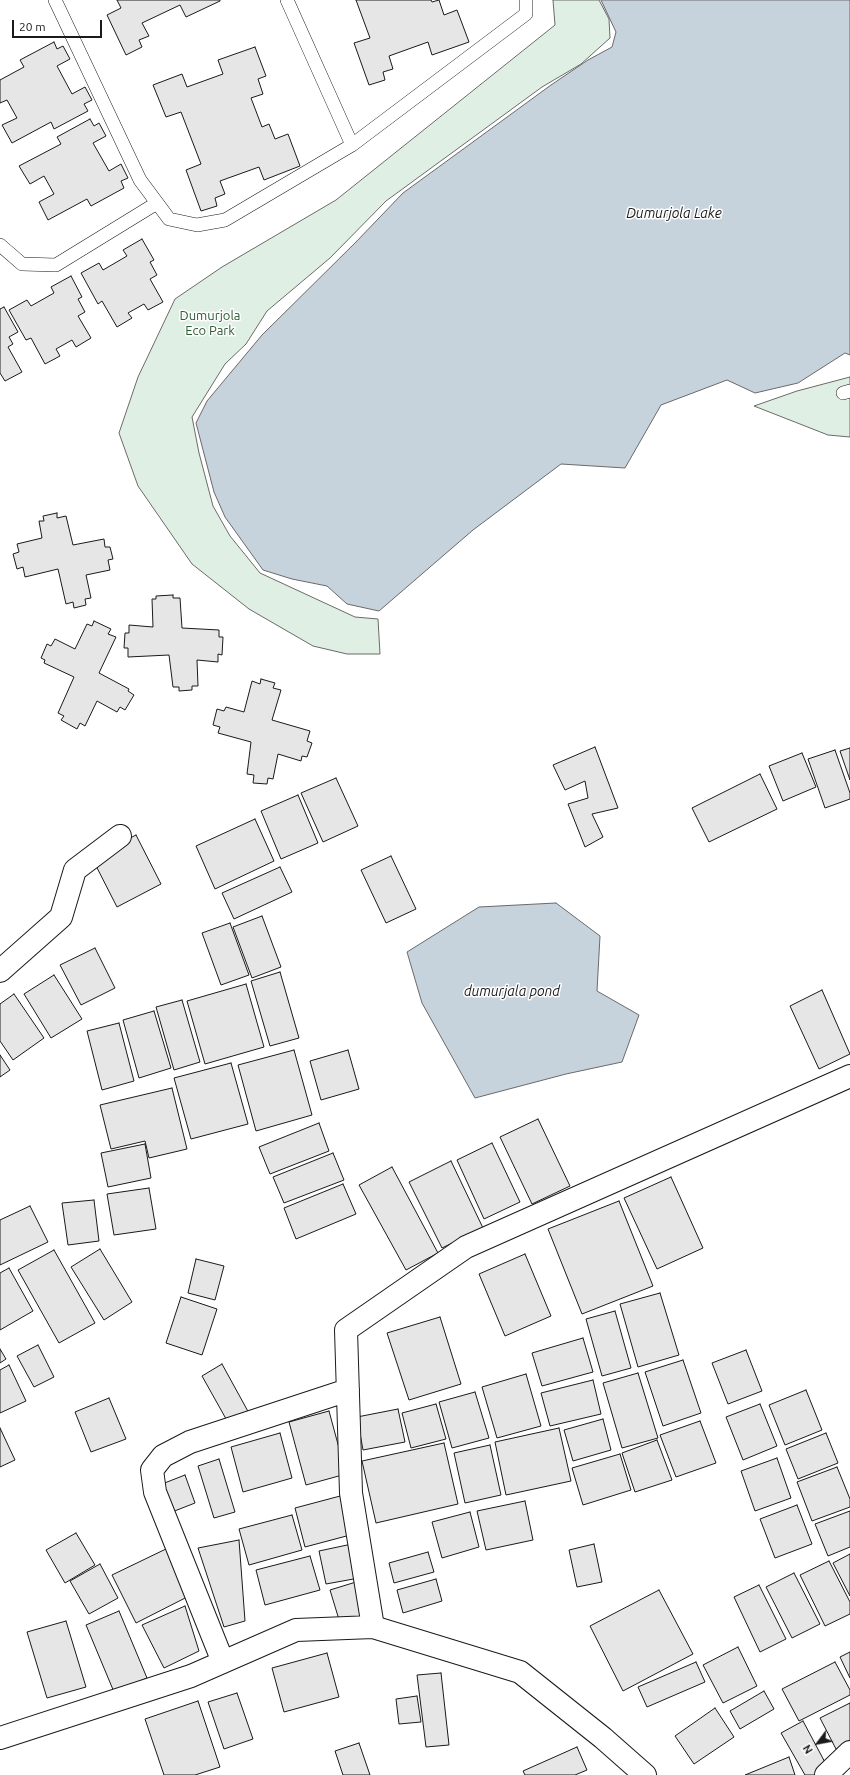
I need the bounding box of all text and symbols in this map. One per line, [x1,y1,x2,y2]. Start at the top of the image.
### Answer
scale bar [14,12,104,38]
text: 20 m [19,20,46,33]
water label: Dumurjola Lake [626,205,722,221]
park label: Dumurjola Eco Park [179,308,241,339]
water label: dumurjala pond [464,983,560,999]
north arrow [798,1723,838,1763]
text: N [801,1743,815,1756]

